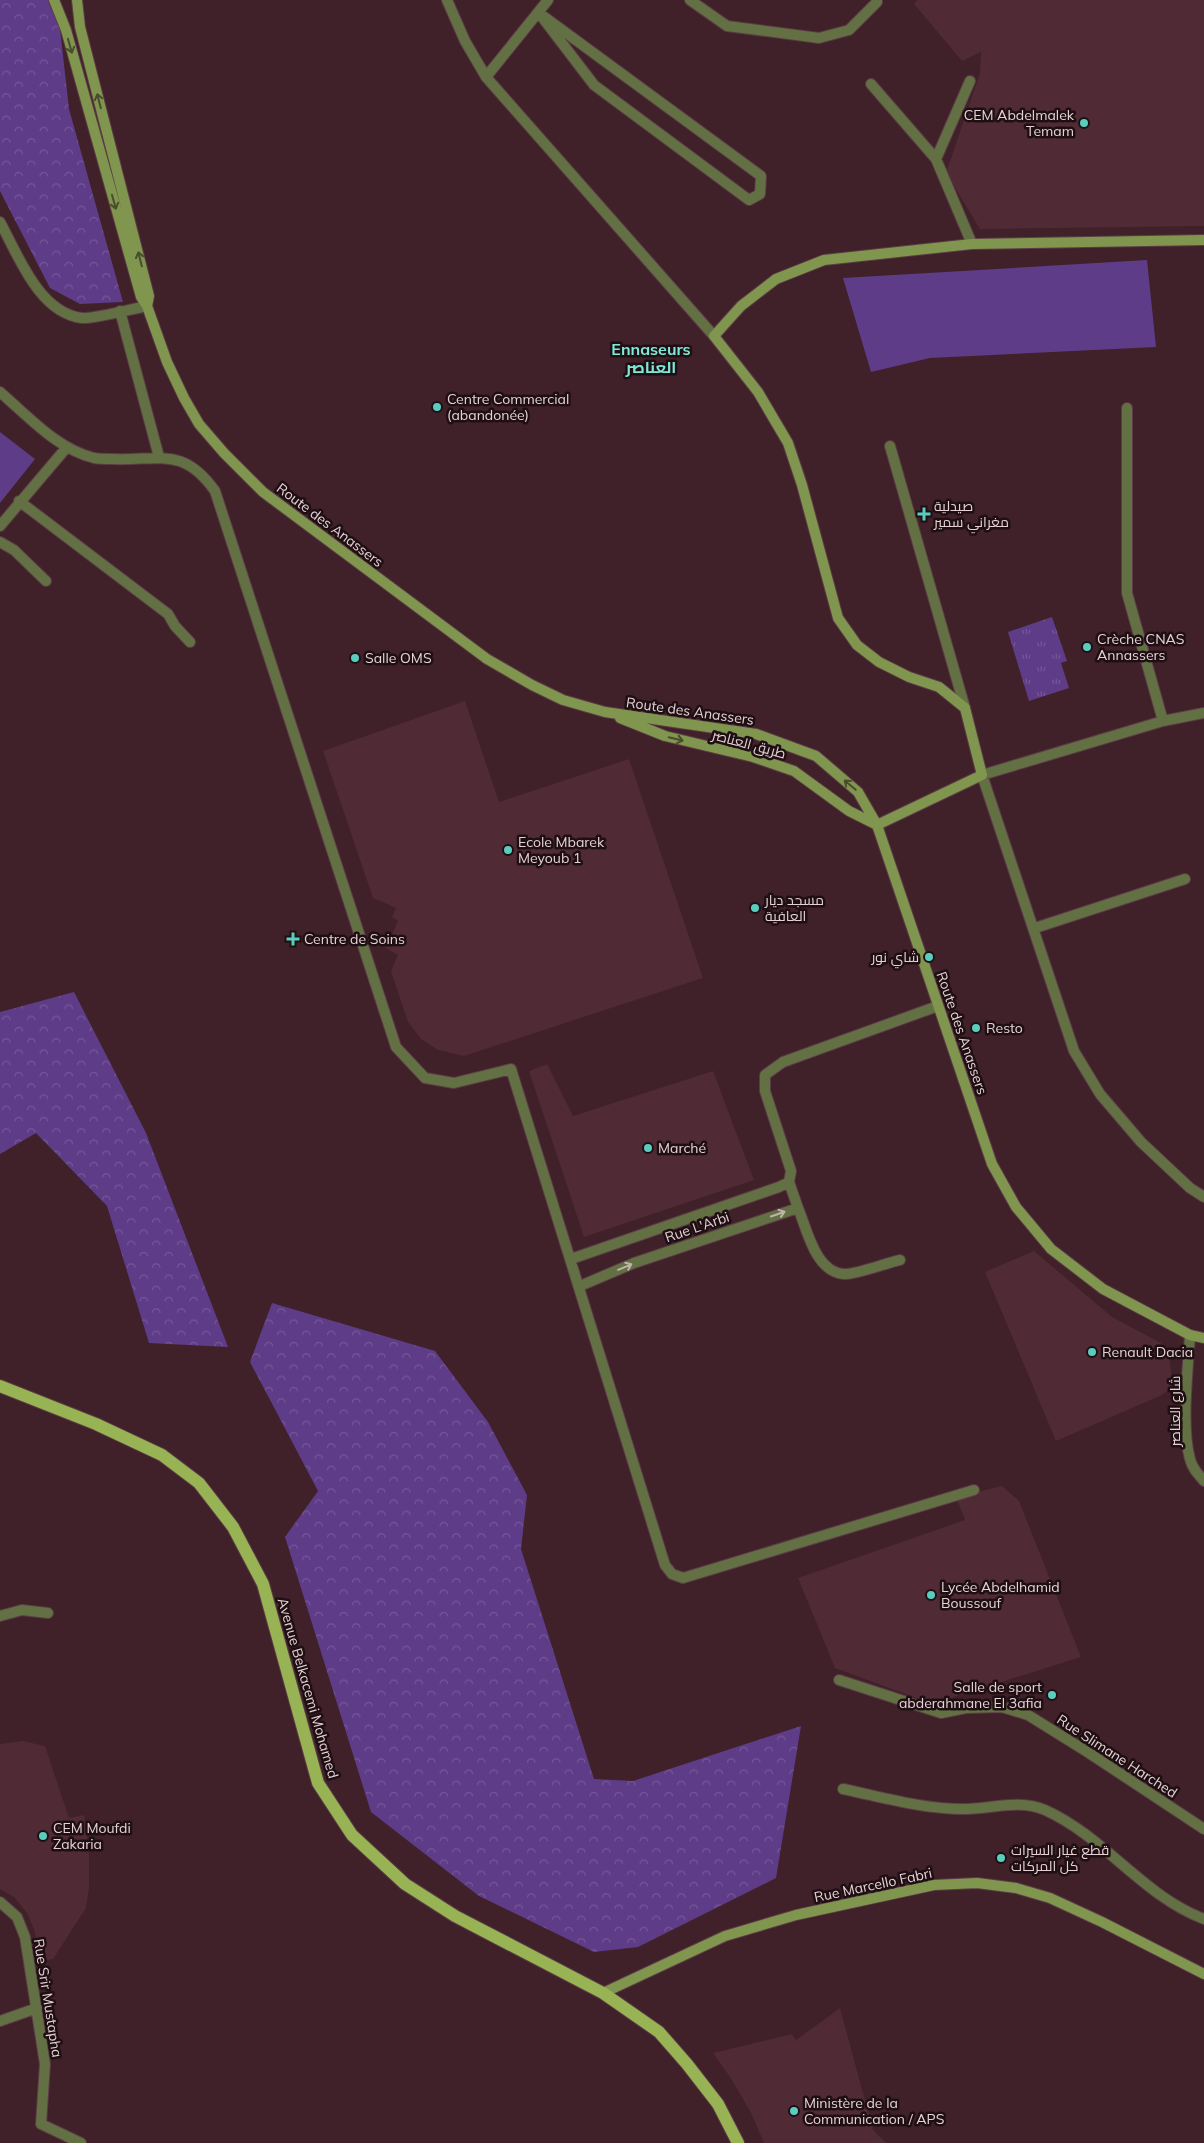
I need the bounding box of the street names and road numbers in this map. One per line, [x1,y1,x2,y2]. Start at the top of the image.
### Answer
street label: Route des Anassers [273,479,387,571]
street label: Route des Anassers [625,693,755,729]
street label: طريق العناصر [709,725,788,762]
street label: Route des Anassers [933,969,991,1097]
street label: Rue L'Arbi [662,1208,732,1246]
street label: شارع العناصر [1166,1376,1184,1447]
street label: Avenue Belkacemi Mohamed [274,1596,342,1780]
street label: Rue Slimane Harched [1053,1710,1181,1802]
street label: Rue Marcello Fabri [812,1864,934,1906]
street label: Rue Srir Mustapha [30,1937,66,2059]

